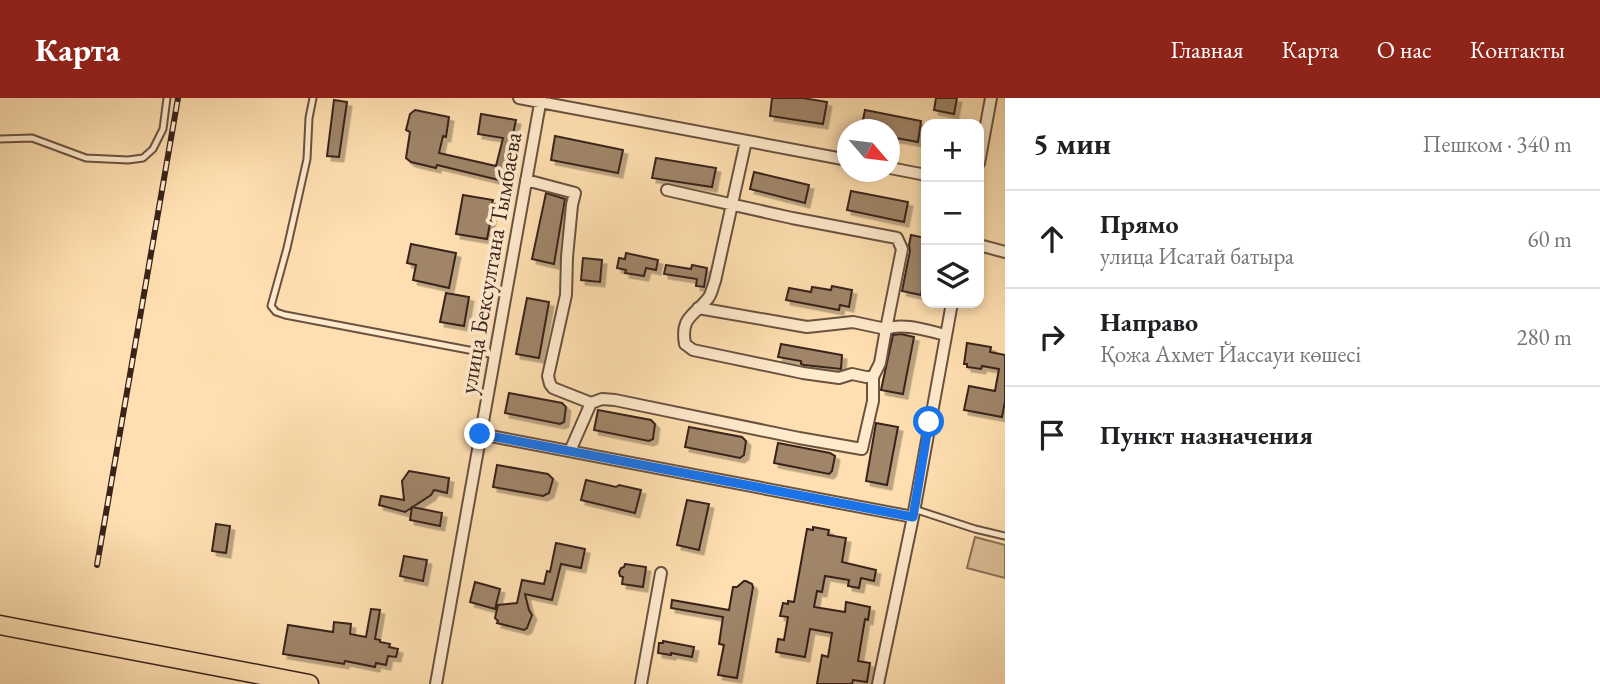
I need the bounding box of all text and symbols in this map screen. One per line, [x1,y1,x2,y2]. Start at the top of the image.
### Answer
text: Карта [35,28,120,71]
text: Главная [1170,34,1244,65]
text: Карта [1282,34,1339,65]
text: О нас [1377,34,1432,65]
text: Контакты [1470,34,1565,65]
north arrow [837,119,900,182]
map controls [921,119,984,308]
button: + [921,119,984,182]
text: 5 мин [1033,124,1111,163]
street label: улица Бексултана Тымбаева [452,129,528,396]
text: Пешком · 340 m [1423,129,1572,159]
button: − [921,182,984,245]
text: Прямо [1100,207,1179,241]
icon: ahead [1033,220,1071,258]
text: 60 m [1527,224,1572,254]
text: улица Исатай батыра [1100,241,1294,271]
button: layers [921,245,984,308]
text: Направо [1100,305,1198,339]
icon: right [1033,318,1071,356]
text: 280 m [1516,322,1572,352]
text: Қожа Ахмет Йассауи көшесі [1100,339,1361,369]
route start [913,406,944,437]
icon: arrive [1033,416,1071,454]
route end [464,418,495,449]
text: Пункт назначения [1100,418,1313,452]

